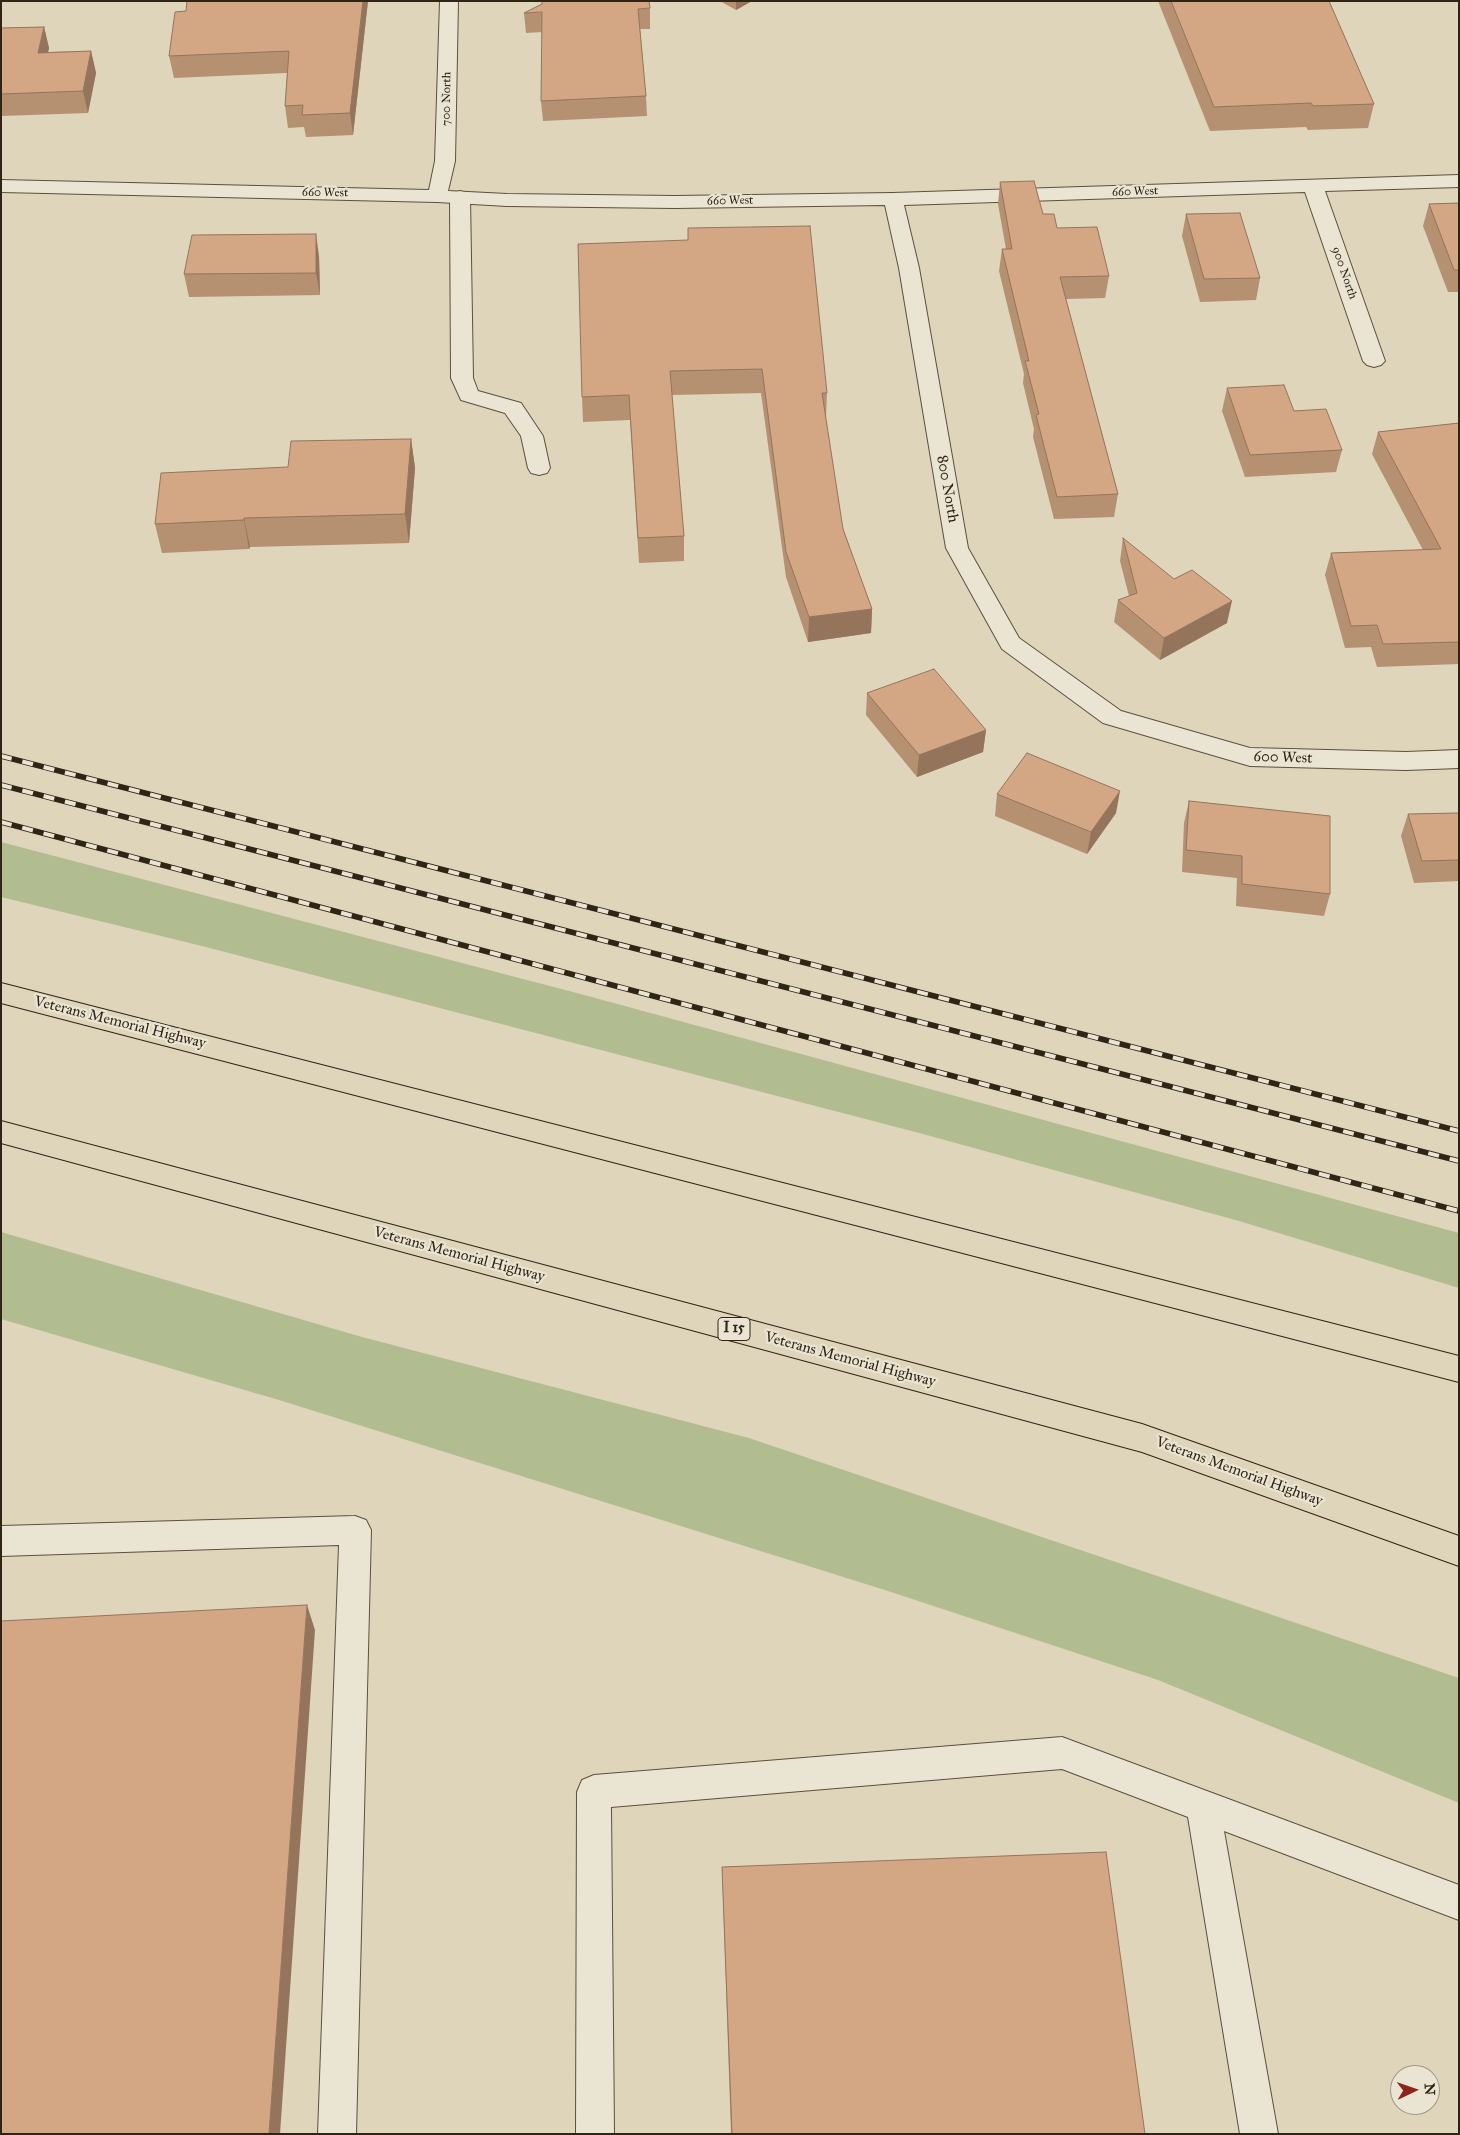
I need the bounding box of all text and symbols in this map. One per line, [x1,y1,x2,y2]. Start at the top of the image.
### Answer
street label: 700 North [439,72,455,126]
street label: 660 West [1112,184,1158,200]
street label: 660 West [302,185,348,201]
street label: 660 West [707,193,753,209]
street label: 900 North [1328,245,1360,301]
street label: 800 North [932,454,962,524]
street label: 600 West [1253,748,1313,768]
street label: Veterans Memorial Highway [32,993,208,1053]
street label: Veterans Memorial Highway [372,1223,546,1287]
road number: I 15 [718,1318,750,1340]
street label: Veterans Memorial Highway [763,1328,937,1392]
street label: Veterans Memorial Highway [1153,1433,1325,1511]
north arrow [1390,2065,1440,2115]
text: N [1421,2083,1438,2096]

